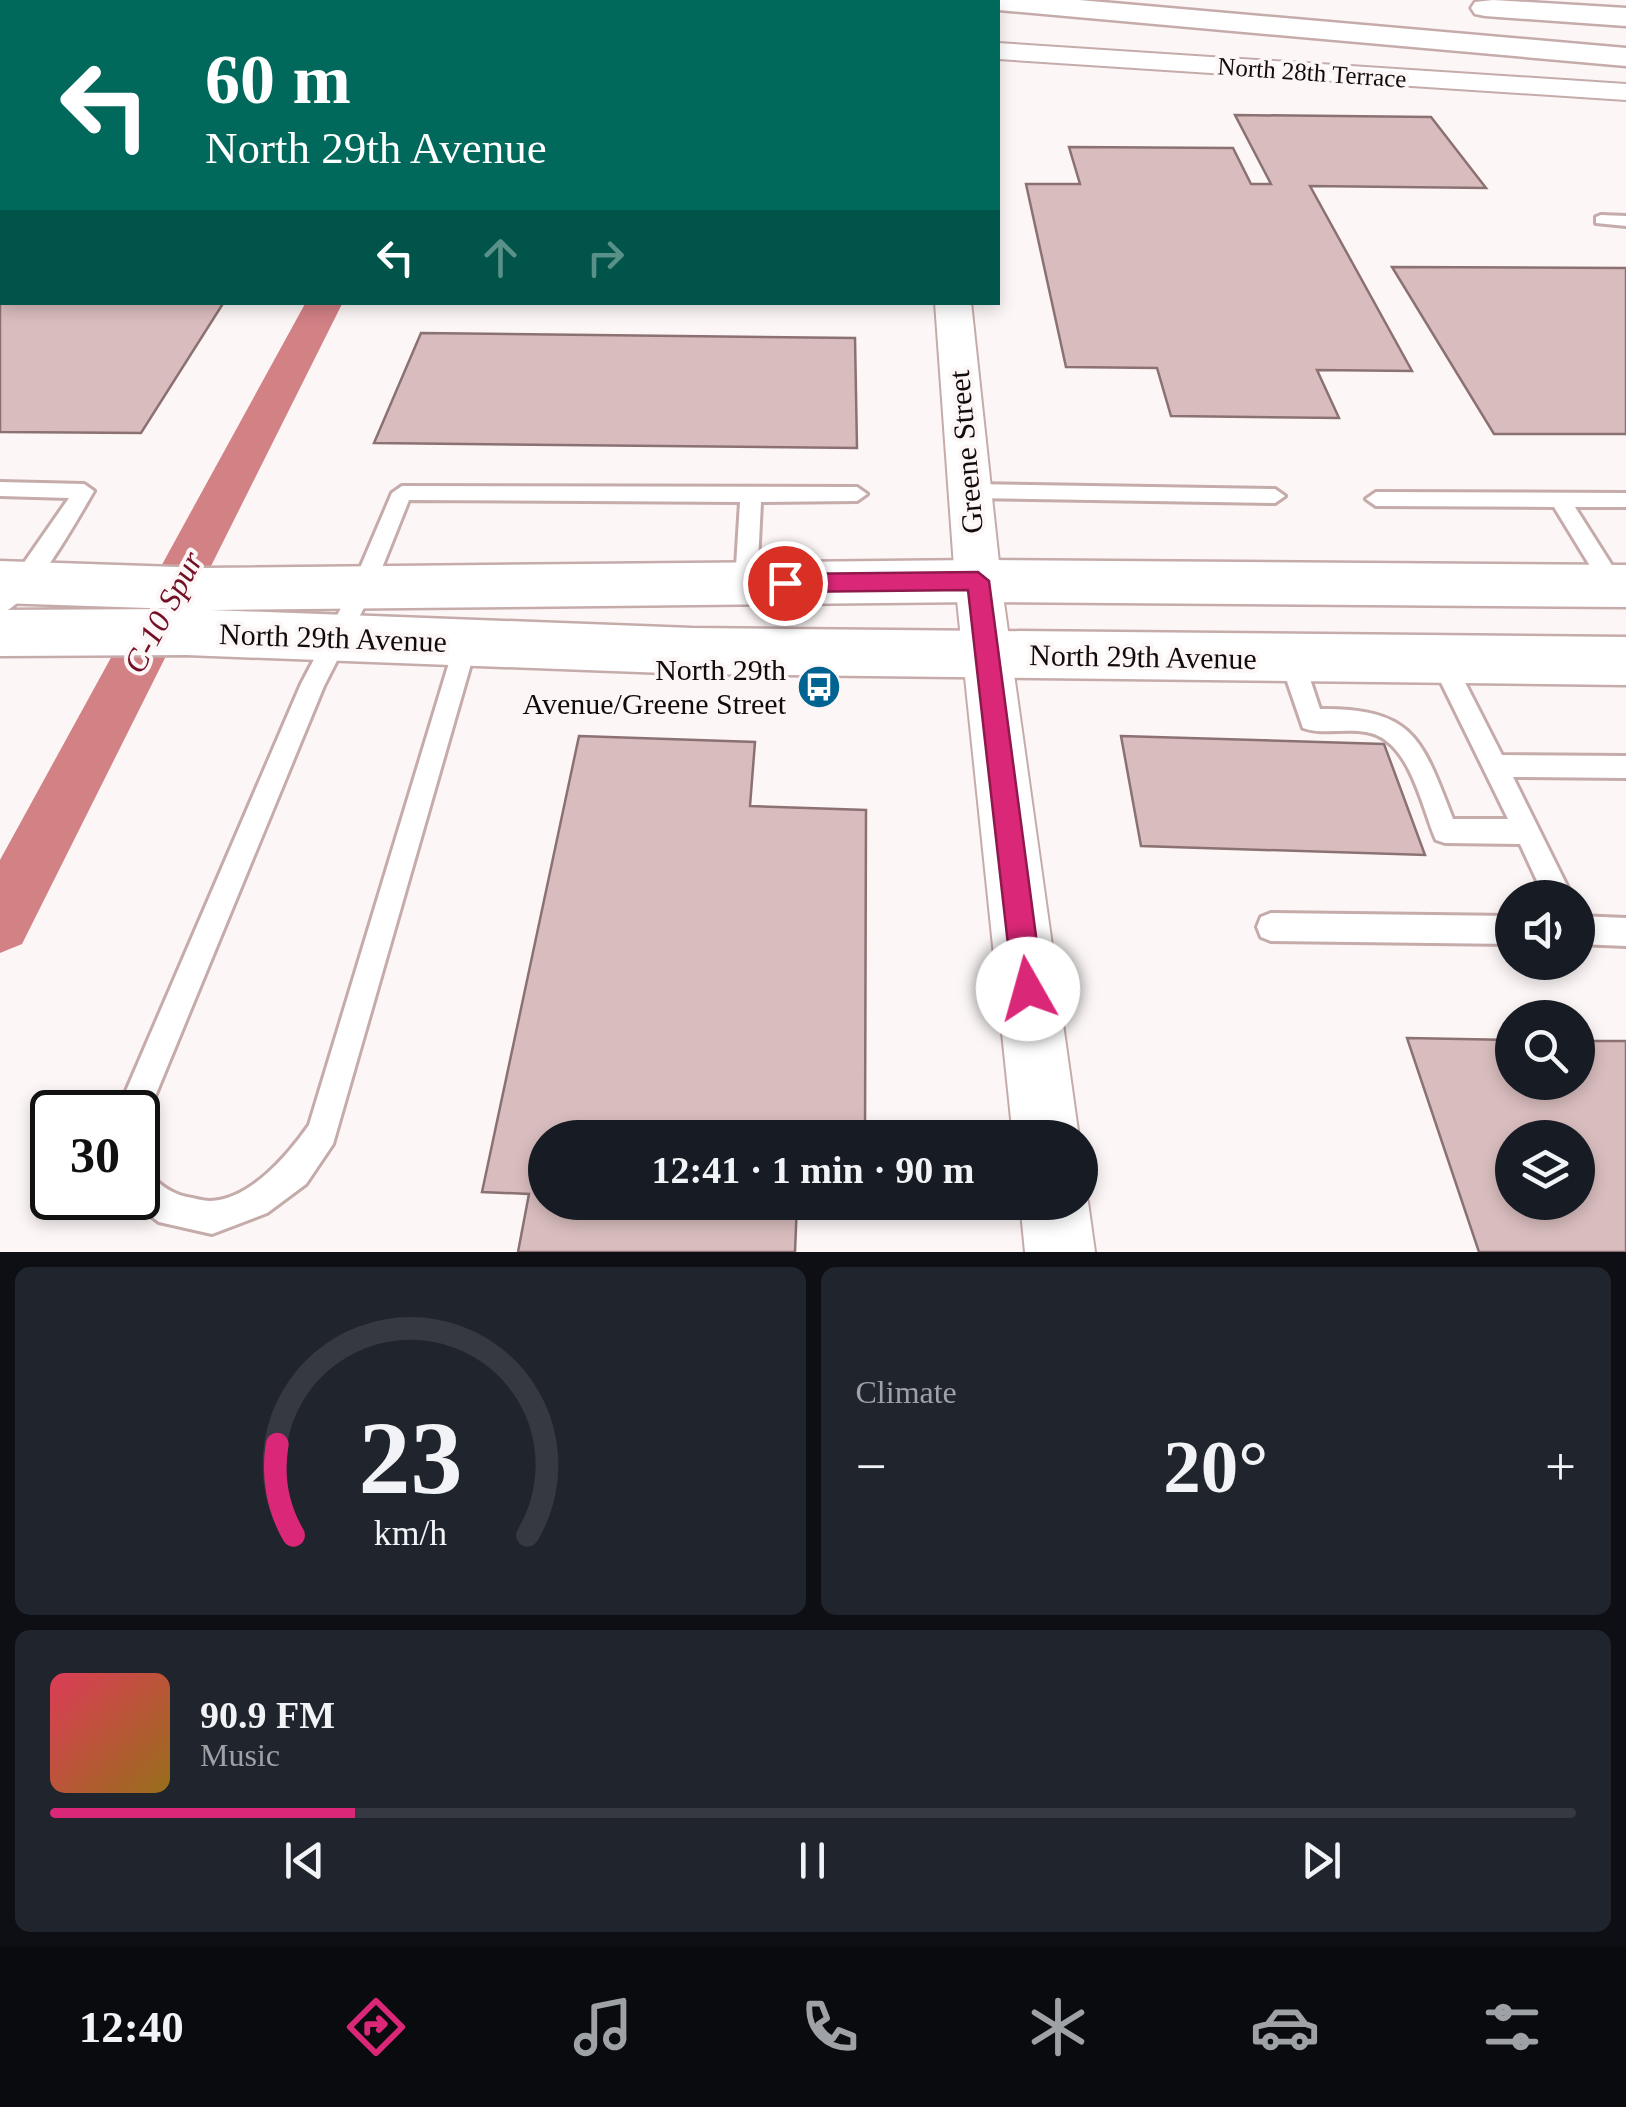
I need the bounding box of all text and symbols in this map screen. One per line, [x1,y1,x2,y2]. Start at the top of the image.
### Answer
icon: left [40,40,170,170]
text: 60 m [205,41,351,118]
street label: North 28th Terrace [1217,52,1407,93]
text: North 29th Avenue [205,123,547,173]
icon: left [368,230,423,285]
icon: ahead [473,230,528,285]
icon: right [578,230,633,285]
street label: Greene Street [942,368,989,535]
pin [743,541,828,626]
water label: C-10 Spur [116,545,210,679]
icon: arrive [758,556,813,611]
street label: North 29th Avenue [219,617,447,658]
street label: North 29th Avenue [1029,638,1257,675]
place label: North 29th Avenue/Greene Street [523,653,787,720]
bus stop icon: North 29th Avenue/Greene Street [796,664,842,710]
map controls [1495,880,1595,1220]
button: sound [1495,880,1595,980]
position arrow [976,937,1080,1041]
button: search [1495,1000,1595,1100]
speed limit sign: 30 [30,1090,160,1220]
button: layers [1495,1120,1595,1220]
text: 12:41 · 1 min · 90 m [652,1149,975,1191]
text: Climate [856,1374,957,1410]
text: 23 [358,1400,462,1515]
text: 20° [1163,1425,1268,1508]
text: − [856,1436,887,1497]
text: + [1545,1436,1576,1497]
text: km/h [374,1513,447,1553]
text: 90.9 FM [200,1694,335,1736]
text: Music [200,1737,280,1773]
icon: previous [277,1833,332,1888]
icon: pause [785,1833,840,1888]
icon: next [1294,1833,1349,1888]
icon: directions [341,1992,411,2062]
icon: music [568,1992,638,2062]
icon: phone [795,1992,865,2062]
icon: climate [1023,1992,1093,2062]
icon: car [1250,1992,1320,2062]
icon: filters [1477,1992,1547,2062]
text: 12:40 [79,2002,184,2052]

